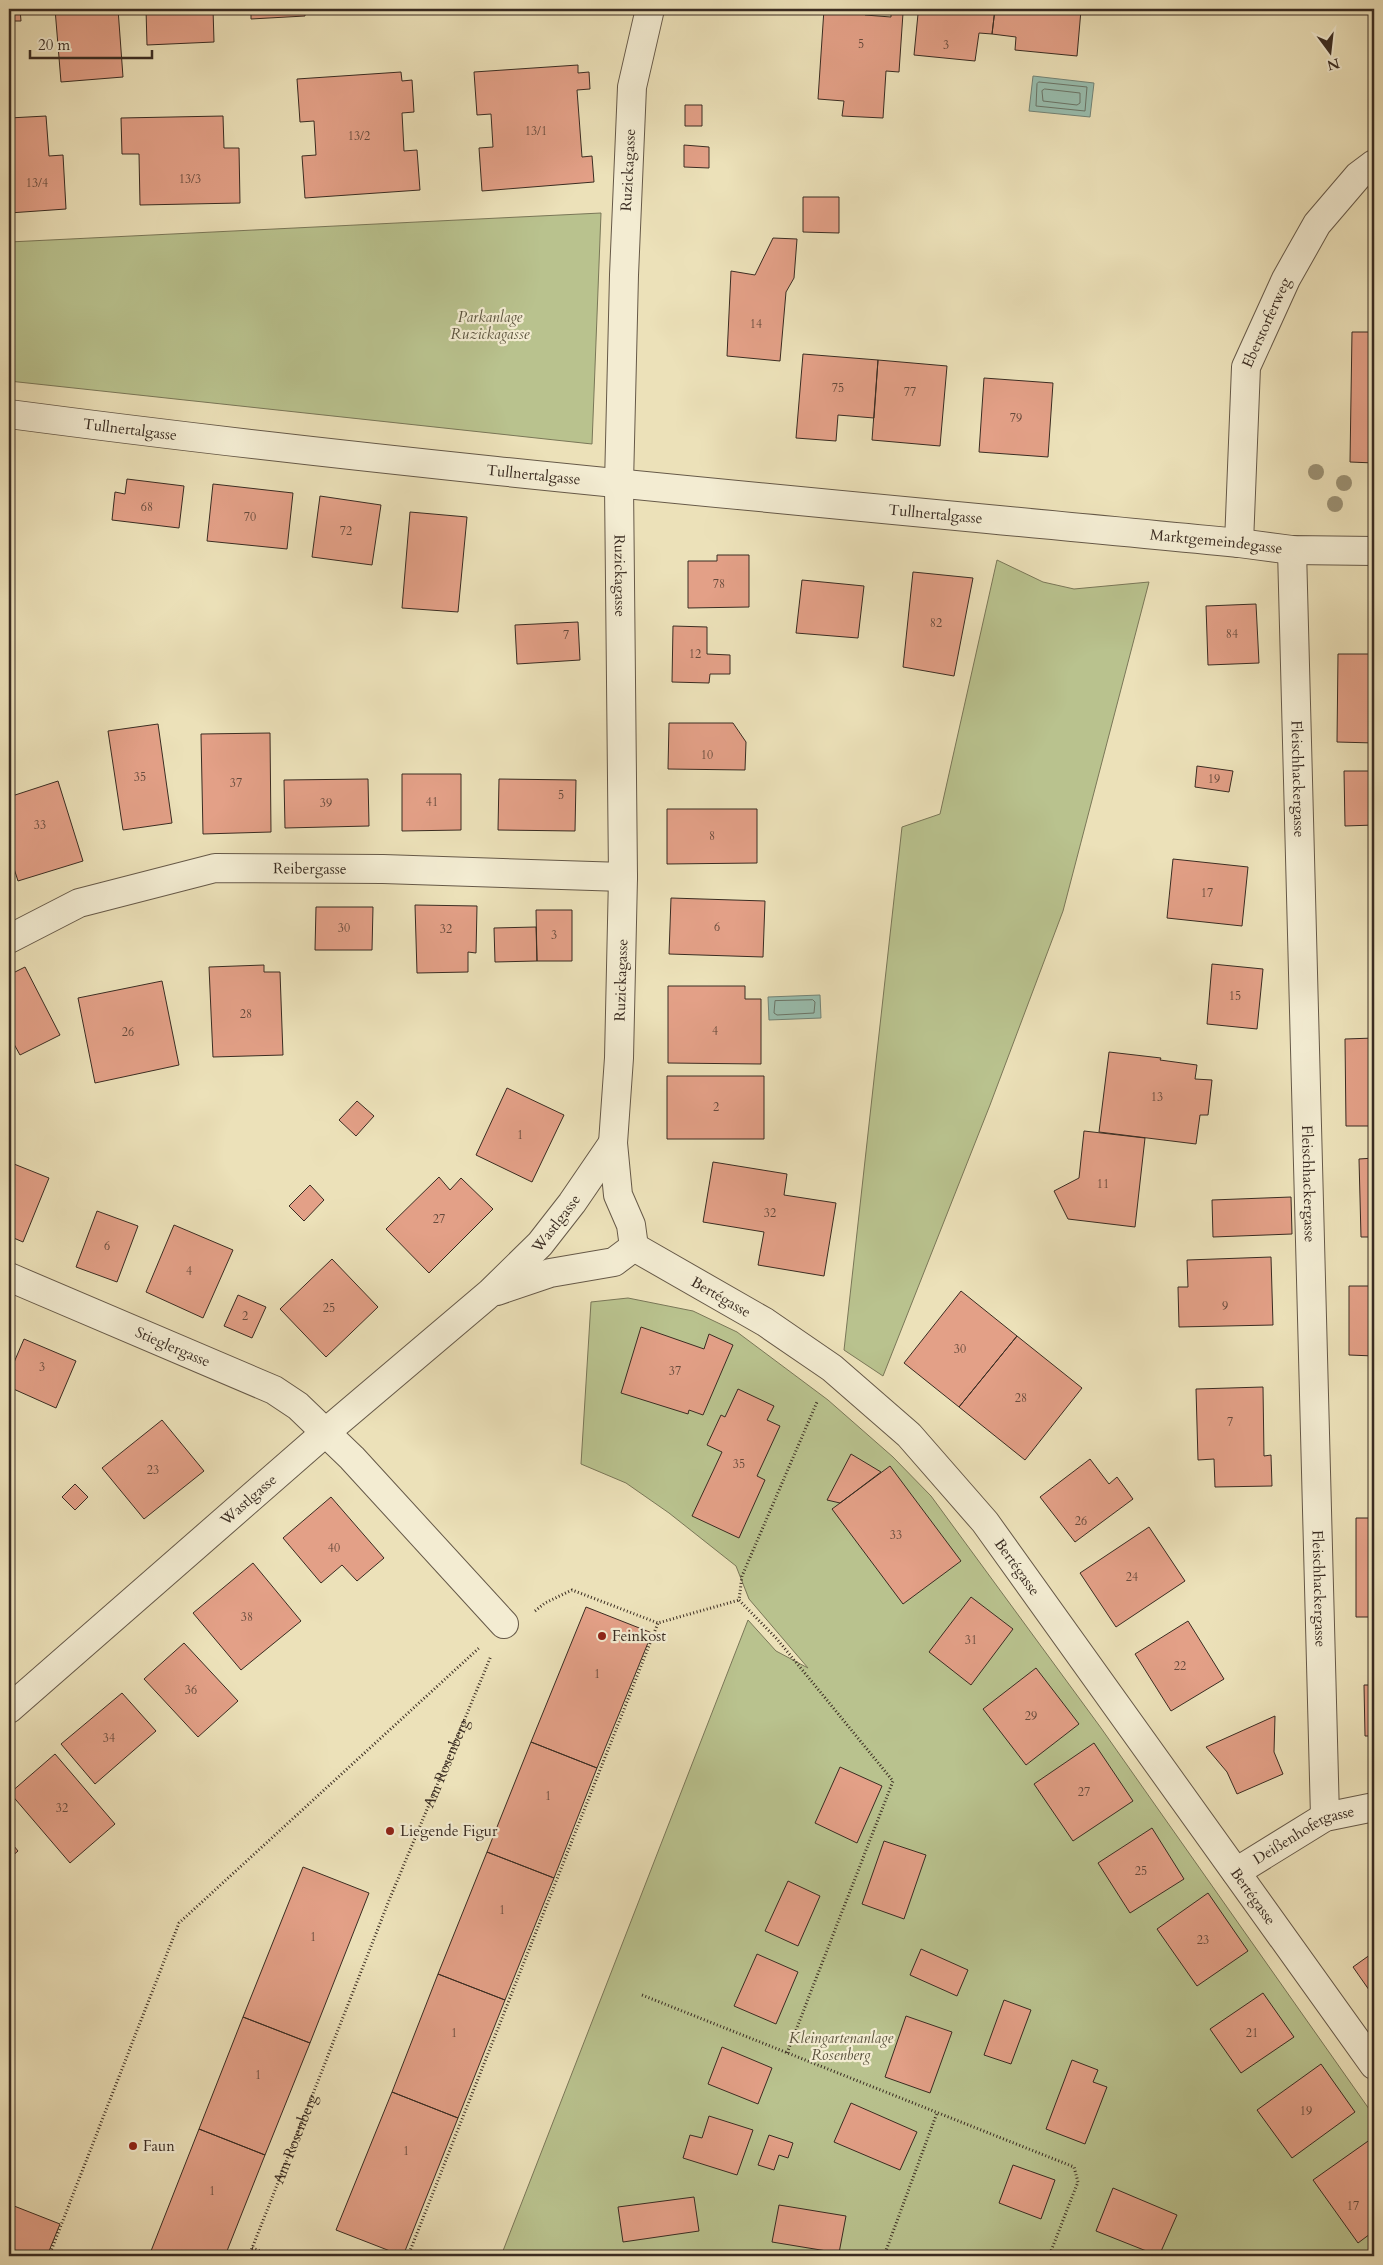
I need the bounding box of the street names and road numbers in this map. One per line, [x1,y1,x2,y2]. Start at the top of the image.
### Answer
street label: Ruzickagasse [616,128,640,212]
street label: Eberstorferweg [1237,274,1296,371]
street label: Tullnertalgasse [82,414,178,445]
street label: Tullnertalgasse [485,460,582,489]
street label: Tullnertalgasse [888,500,984,528]
street label: Marktgemeindegasse [1149,524,1284,559]
street label: Ruzickagasse [610,534,630,617]
street label: Fleischhackergasse [1286,720,1309,838]
street label: Reibergasse [273,858,347,879]
street label: Ruzickagasse [610,938,632,1022]
street label: Fleischhackergasse [1297,1125,1320,1243]
street label: Wastlgasse [526,1190,585,1257]
street label: Bertégasse [688,1272,755,1322]
street label: Stieglergasse [132,1322,213,1372]
street label: Wastlgasse [215,1470,281,1530]
street label: Fleischhackergasse [1308,1530,1331,1648]
street label: Bertégasse [990,1535,1045,1600]
street label: Am Rosenberg [419,1715,474,1811]
street label: Deißenhofergasse [1249,1801,1356,1869]
street label: Bertégasse [1226,1864,1281,1929]
street label: Am Rosenberg [268,2090,322,2187]

